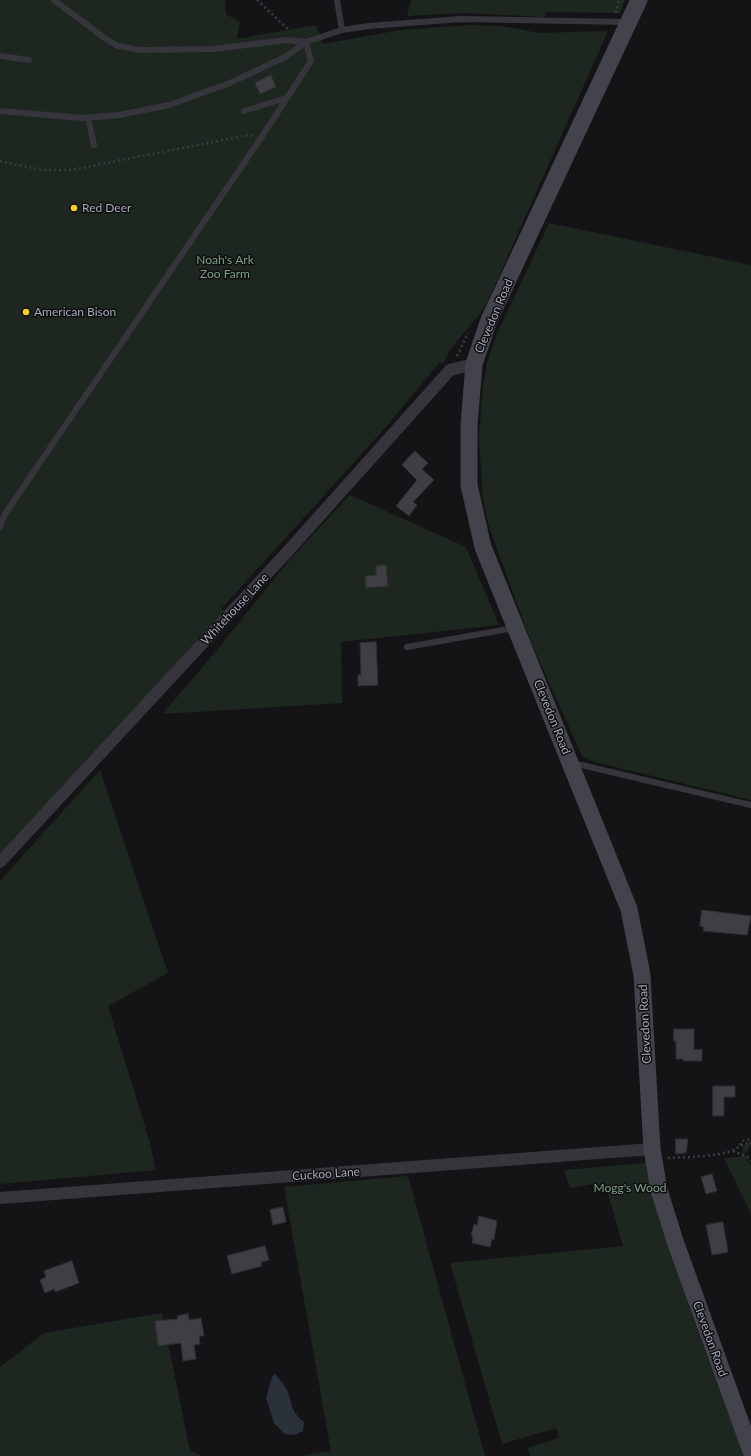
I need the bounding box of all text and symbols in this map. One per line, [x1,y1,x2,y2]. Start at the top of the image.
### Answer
place label: Red Deer [82,201,131,215]
marker: Red Deer [69,203,79,213]
park label: Noah's Ark Zoo Farm [196,253,254,281]
street label: Clevedon Road [472,277,516,355]
place label: American Bison [34,305,116,319]
marker: American Bison [21,307,31,317]
street label: Whitehouse Lane [198,570,272,648]
street label: Clevedon Road [530,678,574,756]
street label: Clevedon Road [636,984,654,1064]
street label: Cuckoo Lane [292,1164,360,1184]
park label: Mogg's Wood [594,1181,666,1195]
street label: Clevedon Road [690,1299,730,1379]

